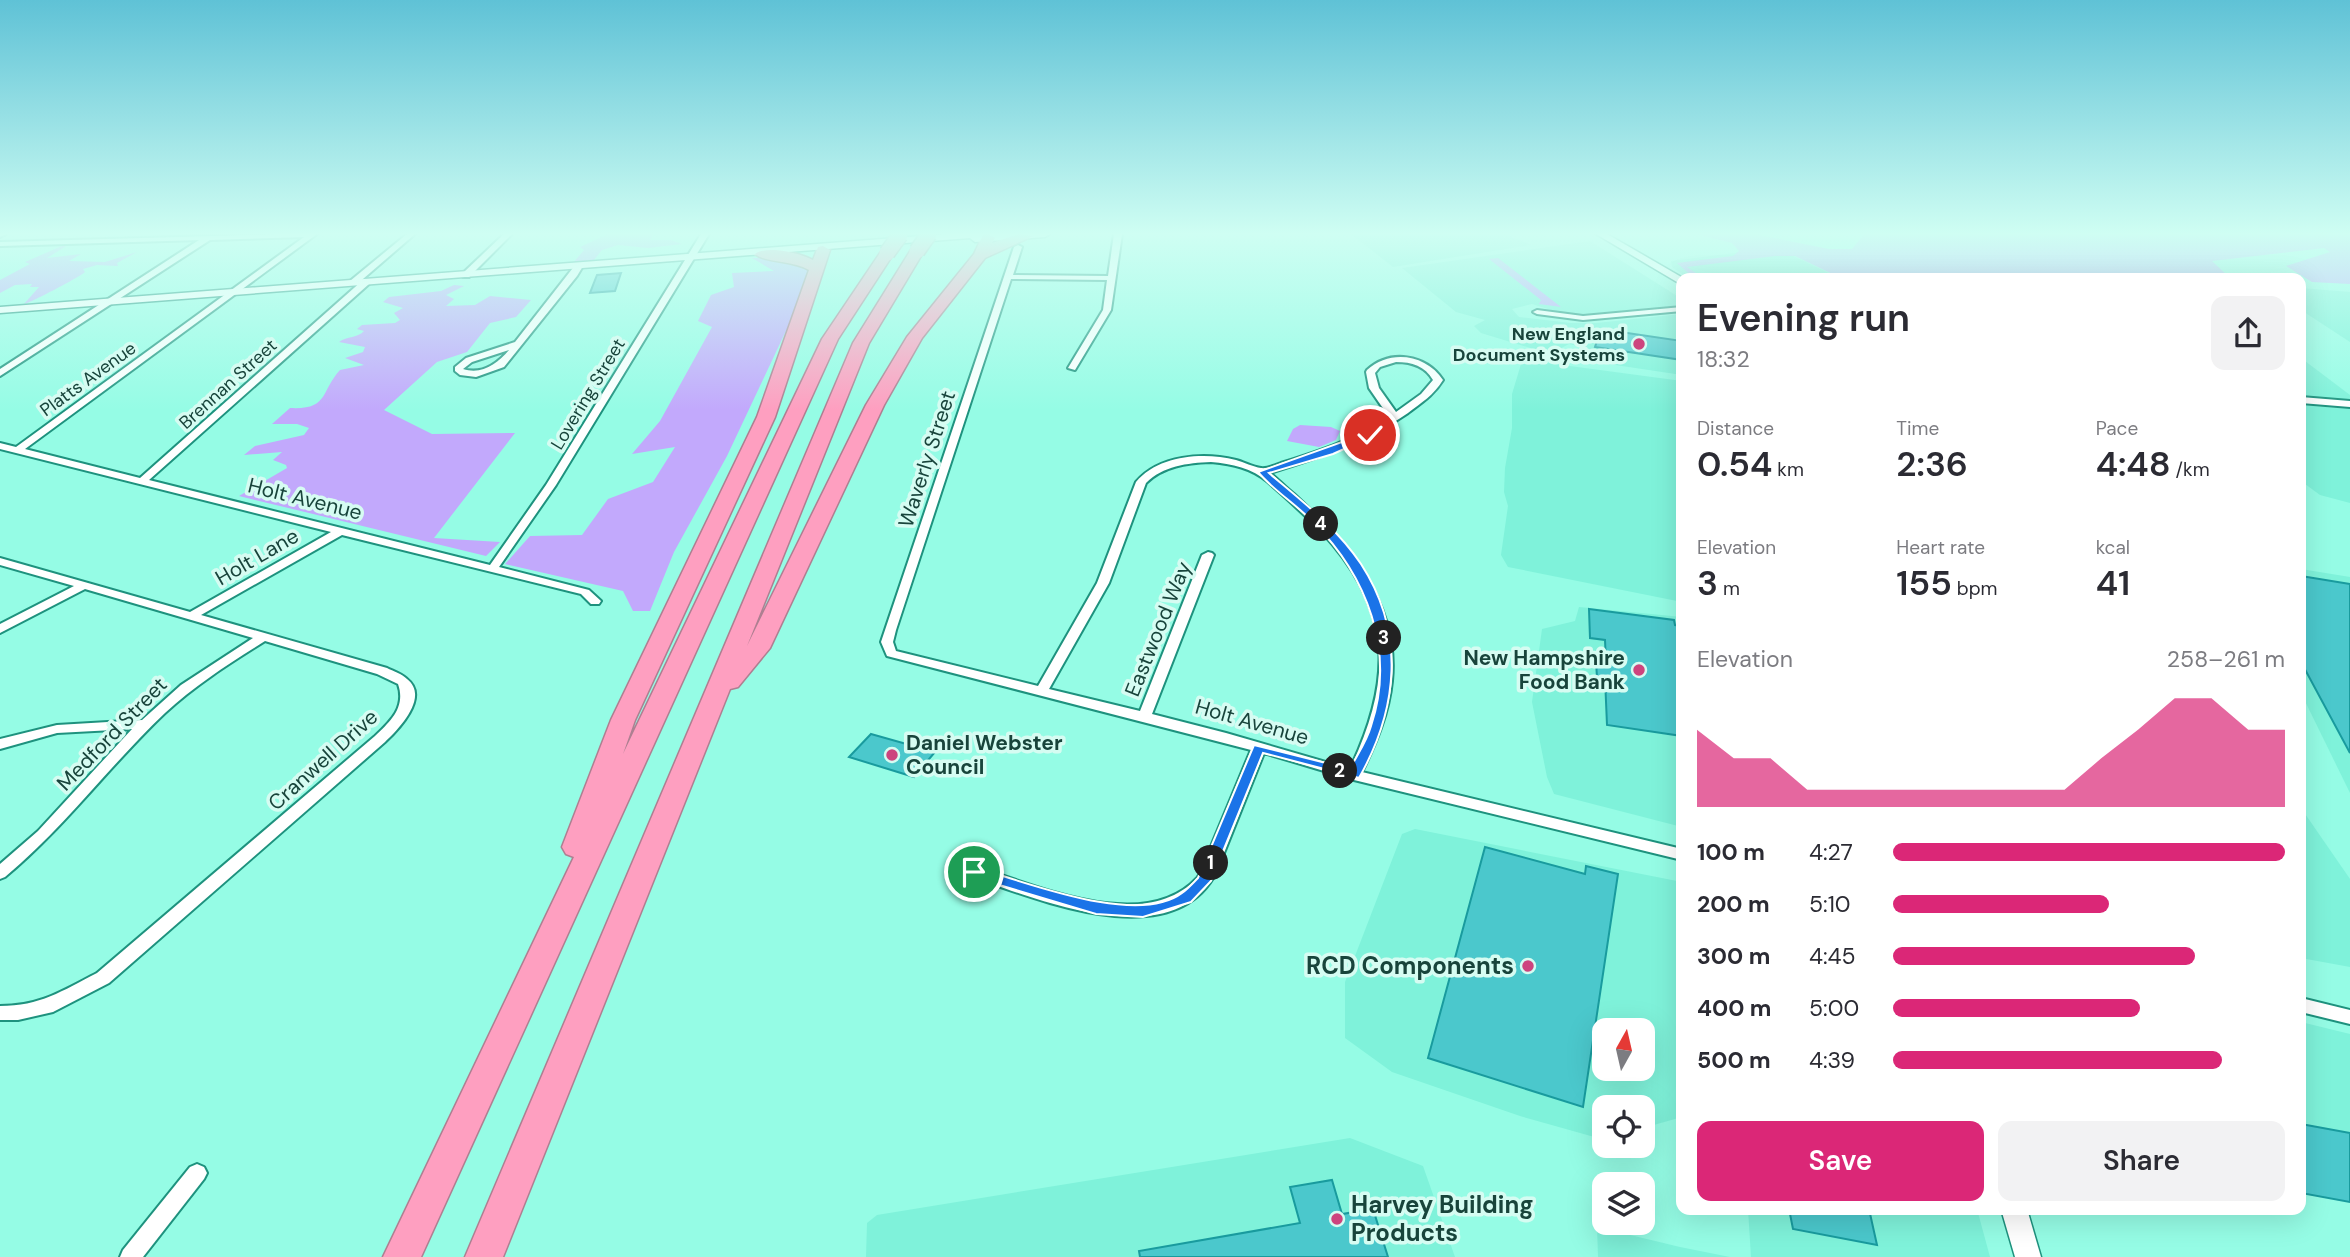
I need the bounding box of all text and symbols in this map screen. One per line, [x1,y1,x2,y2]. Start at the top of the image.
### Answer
text: Evening run [1697,293,1910,343]
button: share [2211,296,2285,370]
place label: New England Document Systems [1453,322,1625,367]
street label: Brennan Street [174,334,282,434]
street label: Lovering Street [545,334,631,454]
street label: Platts Avenue [35,336,141,422]
marker: New England Document Systems [1631,336,1647,352]
text: 18:32 [1697,344,1750,374]
street label: Waverly Street [892,387,962,531]
pin [1340,405,1400,465]
icon: check [1351,416,1389,454]
text: Distance [1697,416,1774,441]
text: Time [1896,416,1939,441]
text: Pace [2096,416,2138,441]
text: 0.54 [1697,441,1772,487]
text: 2:36 [1896,441,1968,487]
text: 4:48 [2096,441,2171,487]
text: km [1772,457,1804,482]
text: /km [2171,457,2210,482]
street label: Holt Avenue [245,471,365,527]
pin: 4 [1304,506,1338,542]
text: 4 [1314,511,1327,536]
street label: Holt Lane [210,522,304,592]
text: Elevation [1697,535,1776,560]
text: Heart rate [1896,535,1985,560]
text: kcal [2096,535,2130,560]
street label: Eastwood Way [1118,557,1198,701]
text: 3 [1697,560,1718,606]
text: 155 [1896,560,1952,606]
text: 41 [2096,560,2130,606]
text: m [1718,576,1740,601]
text: bpm [1952,576,1998,601]
pin: 3 [1366,620,1402,656]
text: 3 [1378,625,1389,650]
place label: New Hampshire Food Bank [1464,644,1625,696]
text: Elevation [1697,644,1793,674]
text: 258–261 m [2167,644,2285,674]
marker: New Hampshire Food Bank [1631,662,1647,678]
street label: Medford Street [51,671,173,797]
street label: Holt Avenue [1192,692,1312,752]
street label: Cranwell Drive [262,703,384,817]
place label: Daniel Webster Council [906,729,1063,781]
marker: Daniel Webster Council [884,747,900,763]
pin: 2 [1322,754,1358,788]
text: 2 [1334,758,1345,783]
text: 100 m [1697,837,1765,867]
text: 4:27 [1809,837,1853,867]
pin [944,842,1004,902]
pin: 1 [1194,846,1228,880]
text: 1 [1207,850,1214,875]
icon: arrive [955,853,993,891]
text: 200 m [1697,889,1770,919]
text: 5:10 [1809,889,1851,919]
text: 300 m [1697,941,1770,971]
text: 4:45 [1809,941,1856,971]
place label: RCD Components [1306,950,1514,981]
marker: RCD Components [1520,958,1536,974]
text: 400 m [1697,993,1771,1023]
text: 5:00 [1809,993,1859,1023]
north arrow [1592,1018,1656,1082]
map controls [1592,1018,1655,1235]
text: 500 m [1697,1045,1771,1075]
text: 4:39 [1809,1045,1855,1075]
button: locate [1592,1095,1655,1158]
button: Save [1697,1121,1984,1201]
button: Share [1998,1121,2285,1201]
button: layers [1592,1172,1655,1235]
place label: Harvey Building Products [1351,1189,1534,1248]
marker: Harvey Building Products [1329,1211,1345,1227]

